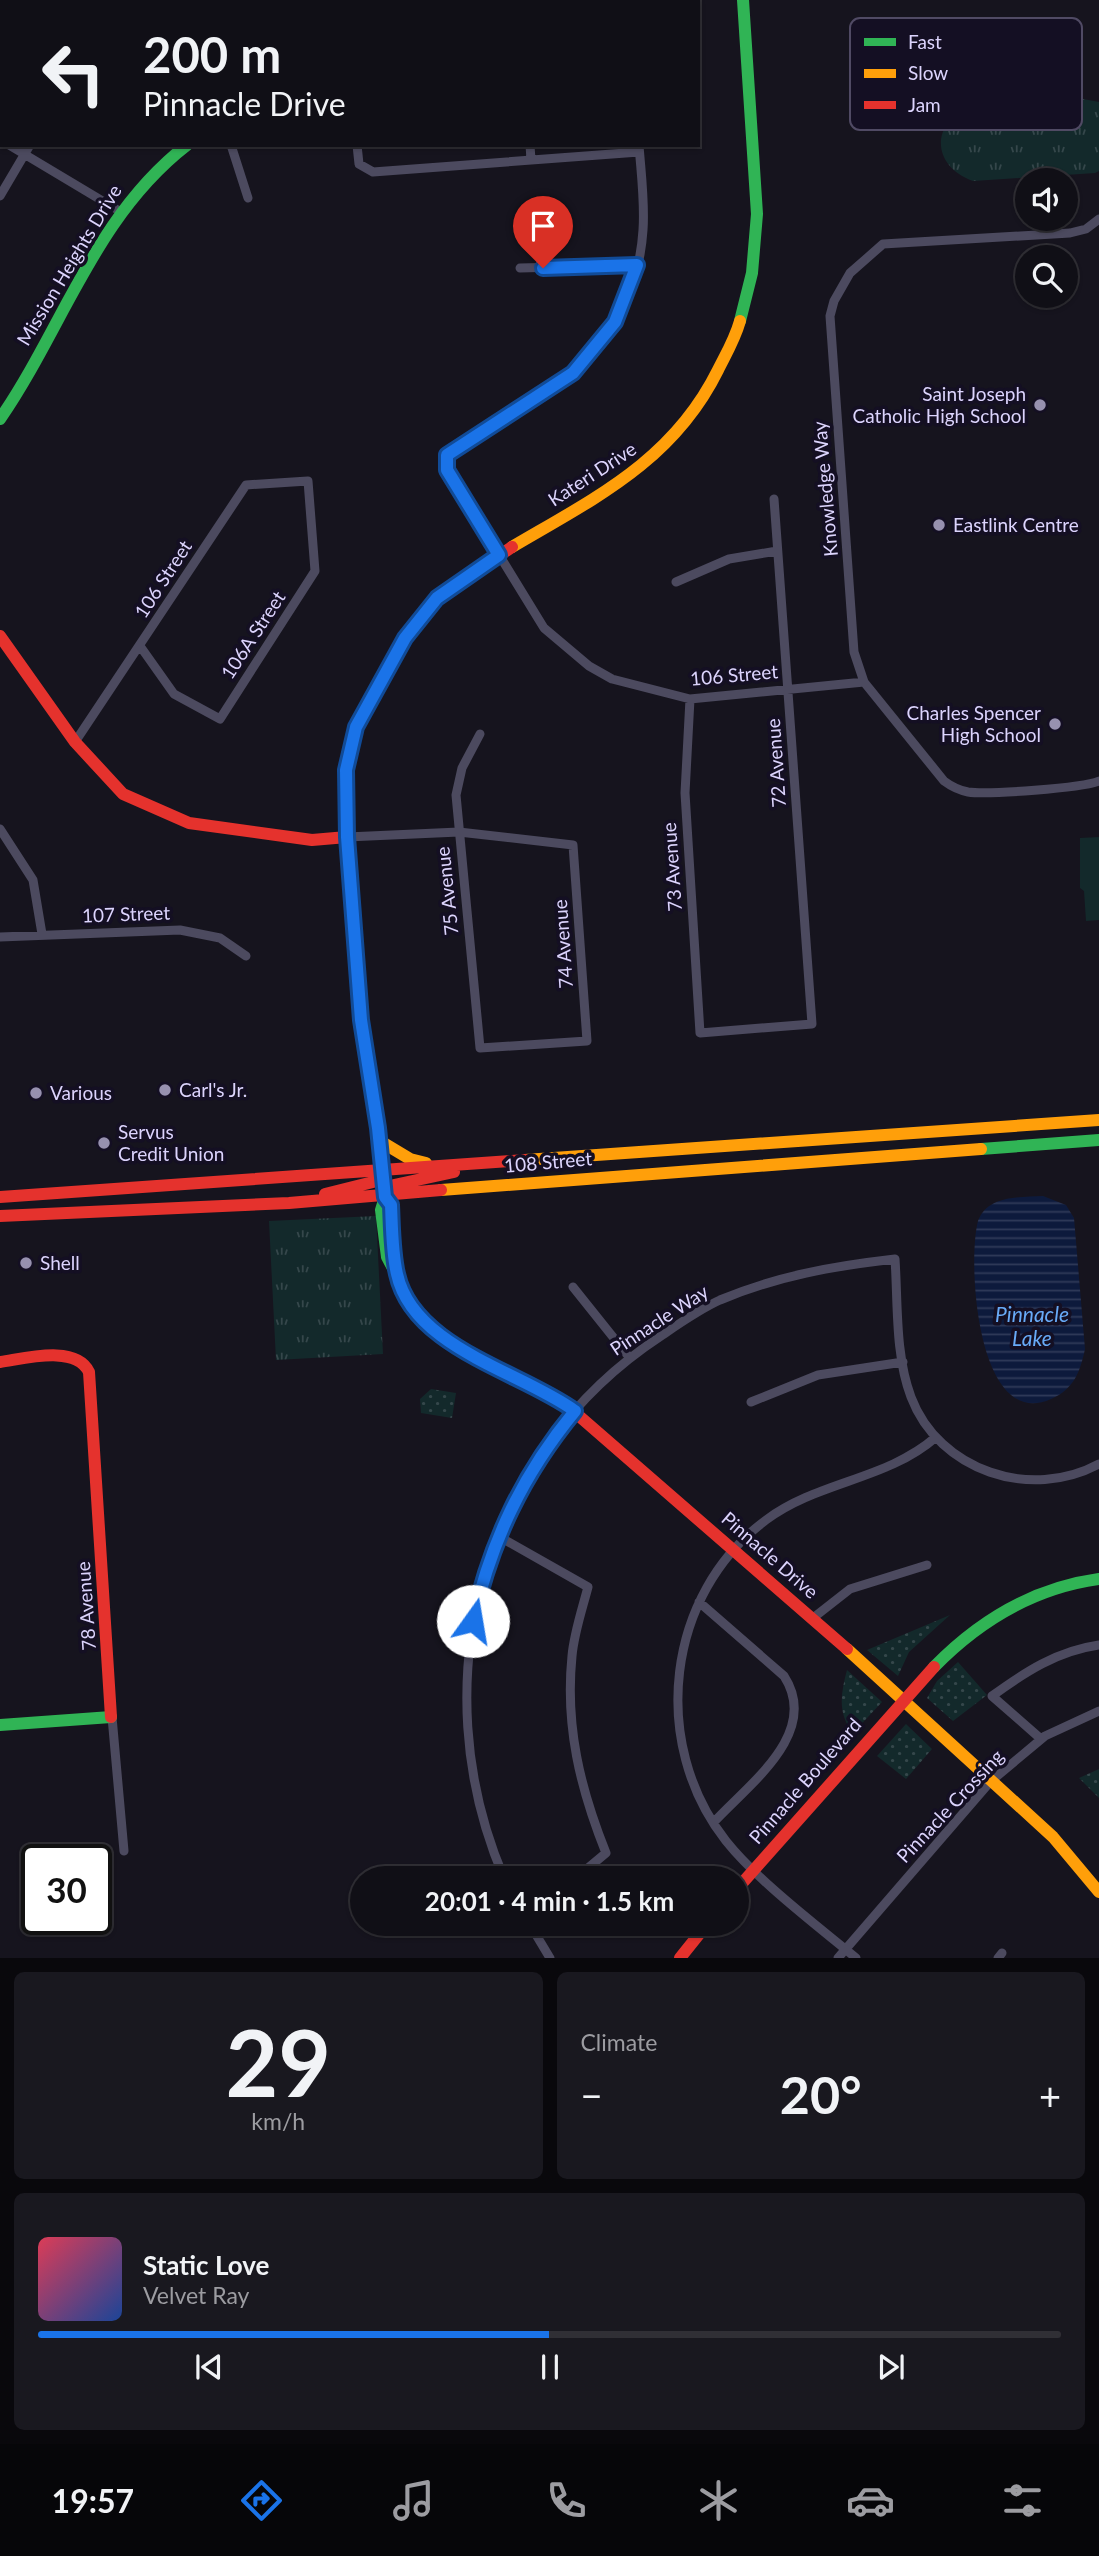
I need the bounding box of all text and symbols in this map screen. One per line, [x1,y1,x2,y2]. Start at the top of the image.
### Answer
legend [850,18,1082,130]
text: 200 m [143,25,281,83]
icon: left [28,28,119,119]
text: Fast [908,30,942,53]
text: Slow [908,61,948,84]
text: Pinnacle Drive [143,84,346,123]
text: Jam [908,93,941,116]
map controls [1015,168,1078,308]
button: sound [1015,168,1078,231]
street label: Mission Heights Drive [11,180,126,349]
pin [513,196,573,268]
icon: arrive [524,207,562,245]
button: search [1015,245,1078,308]
place label: Saint Joseph Catholic High School [853,382,1026,427]
marker: Saint Joseph Catholic High School [1032,397,1048,413]
street label: Knowledge Way [807,420,842,558]
street label: Kateri Drive [543,437,640,511]
place label: Eastlink Centre [953,513,1079,536]
marker: Eastlink Centre [931,517,947,533]
street label: 106 Street [129,535,196,622]
street label: 106A Street [216,586,290,683]
street label: 106 Street [689,659,779,690]
place label: Charles Spencer High School [907,701,1041,746]
marker: Charles Spencer High School [1047,716,1063,732]
street label: 72 Avenue [761,718,790,808]
street label: 73 Avenue [657,822,686,912]
street label: 75 Avenue [430,846,463,937]
street label: 74 Avenue [548,899,577,989]
street label: 107 Street [82,900,171,927]
place label: Carl's Jr. [179,1078,247,1101]
place label: Various [50,1081,112,1104]
marker: Carl's Jr. [157,1082,173,1098]
marker: Various [28,1085,44,1101]
place label: Servus Credit Union [118,1120,224,1165]
marker: Servus Credit Union [96,1135,112,1151]
street label: 108 Street [503,1146,593,1177]
place label: Shell [40,1251,80,1274]
marker: Shell [18,1255,34,1271]
street label: Pinnacle Way [605,1279,712,1360]
water label: Pinnacle Lake [995,1301,1069,1350]
street label: Pinnacle Drive [717,1506,823,1603]
street label: 78 Avenue [71,1561,100,1651]
position arrow [436,1584,510,1658]
street label: Pinnacle Boulevard [744,1713,865,1848]
street label: Pinnacle Crossing [891,1744,1008,1867]
speed limit sign: 30 [21,1844,112,1935]
text: 20:01 · 4 min · 1.5 km [425,1885,674,1917]
text: 29 [225,2007,331,2116]
text: Climate [581,2028,657,2056]
text: 20° [780,2063,862,2125]
text: − [581,2072,603,2118]
text: + [1039,2072,1061,2118]
text: km/h [251,2107,305,2135]
text: Static Love [143,2249,270,2281]
text: Velvet Ray [143,2281,249,2309]
icon: previous [190,2348,228,2386]
icon: pause [531,2348,569,2386]
icon: next [872,2348,910,2386]
icon: directions [237,2476,286,2525]
icon: music [389,2476,438,2525]
icon: phone [542,2476,591,2525]
icon: climate [694,2476,743,2525]
icon: car [846,2476,895,2525]
icon: filters [998,2476,1047,2525]
text: 19:57 [52,2481,134,2520]

